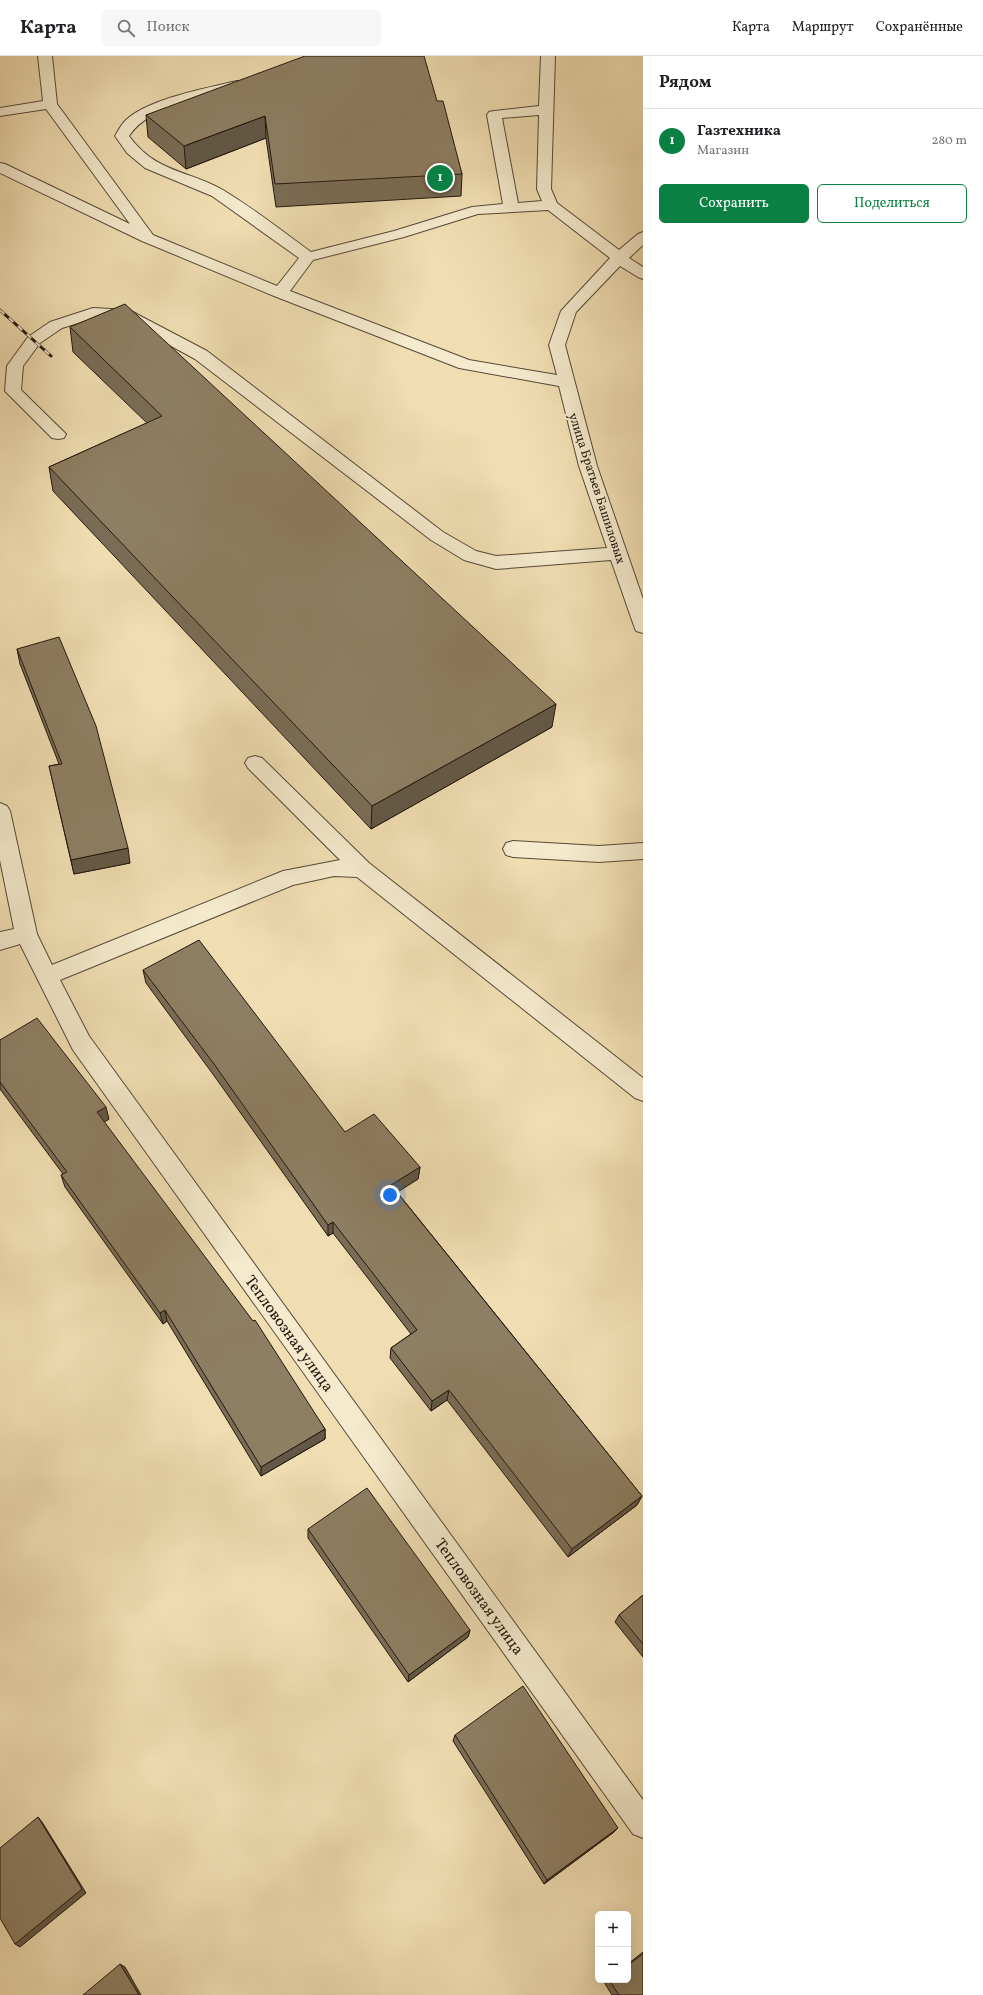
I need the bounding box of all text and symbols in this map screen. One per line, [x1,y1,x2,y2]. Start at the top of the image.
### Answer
search box [101,10,381,46]
text: Карта [20,15,77,41]
icon: search [115,17,137,39]
text: Поиск [147,17,190,38]
text: Карта [732,18,770,37]
text: Маршрут [792,18,854,37]
text: Сохранённые [876,18,963,37]
text: Рядом [659,71,712,94]
text: Газтехника [697,121,781,142]
text: 1 [669,132,675,150]
text: 280 m [931,132,967,150]
text: Магазин [697,142,749,160]
pin: 1 [427,163,453,193]
button: Сохранить [659,184,809,223]
button: Поделиться [817,184,967,223]
street label: улица Братьев Башиловых [563,411,629,567]
your location [380,1185,400,1205]
street label: Тепловозная улица [239,1271,338,1397]
street label: Тепловозная улица [429,1534,528,1660]
map controls [595,1911,631,1983]
button: + [595,1911,631,1947]
button: − [595,1947,631,1983]

